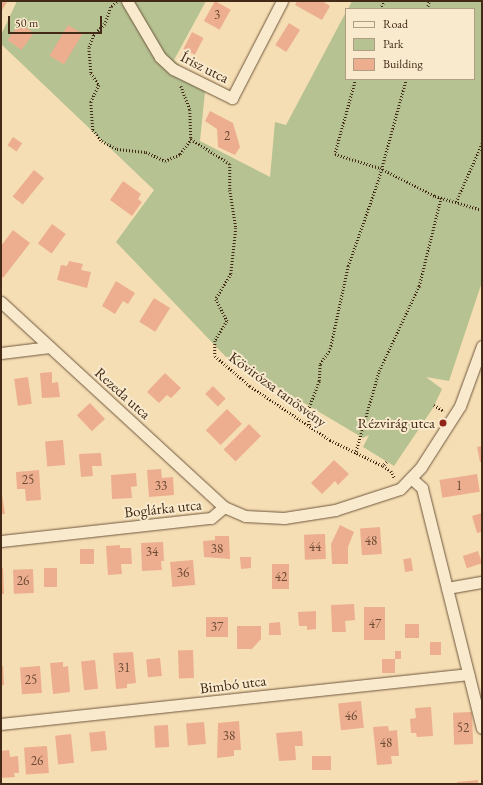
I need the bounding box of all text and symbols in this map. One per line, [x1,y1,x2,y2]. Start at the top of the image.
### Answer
house number: 3 [214,7,220,23]
scale bar [10,8,104,34]
legend [345,8,475,80]
text: 50 m [15,15,38,31]
text: Road [383,16,408,32]
text: Park [383,36,403,52]
street label: Írisz utca [178,47,232,87]
text: Building [383,56,423,72]
house number: 2 [224,128,230,144]
street label: Kövirózsa tanösvény [226,348,330,430]
street label: Rezeda utca [91,363,155,423]
place label: Rézvirág utca [358,414,435,432]
marker: Rézvirág utca [438,418,448,428]
house number: 25 [22,472,34,488]
house number: 33 [155,478,167,494]
house number: 1 [456,478,462,494]
street label: Boglárka utca [123,495,203,521]
house number: 48 [365,533,377,549]
house number: 44 [309,539,321,555]
house number: 38 [211,541,223,557]
house number: 34 [146,544,158,560]
house number: 36 [177,565,189,581]
house number: 42 [275,569,287,585]
house number: 26 [17,573,29,589]
house number: 47 [369,616,381,632]
house number: 37 [211,619,223,635]
house number: 31 [118,660,130,676]
street label: Bimbó utca [199,671,267,697]
house number: 25 [25,672,37,688]
house number: 46 [345,708,357,724]
house number: 52 [457,720,469,736]
house number: 38 [223,728,235,744]
house number: 48 [380,735,392,751]
house number: 26 [31,753,43,769]

